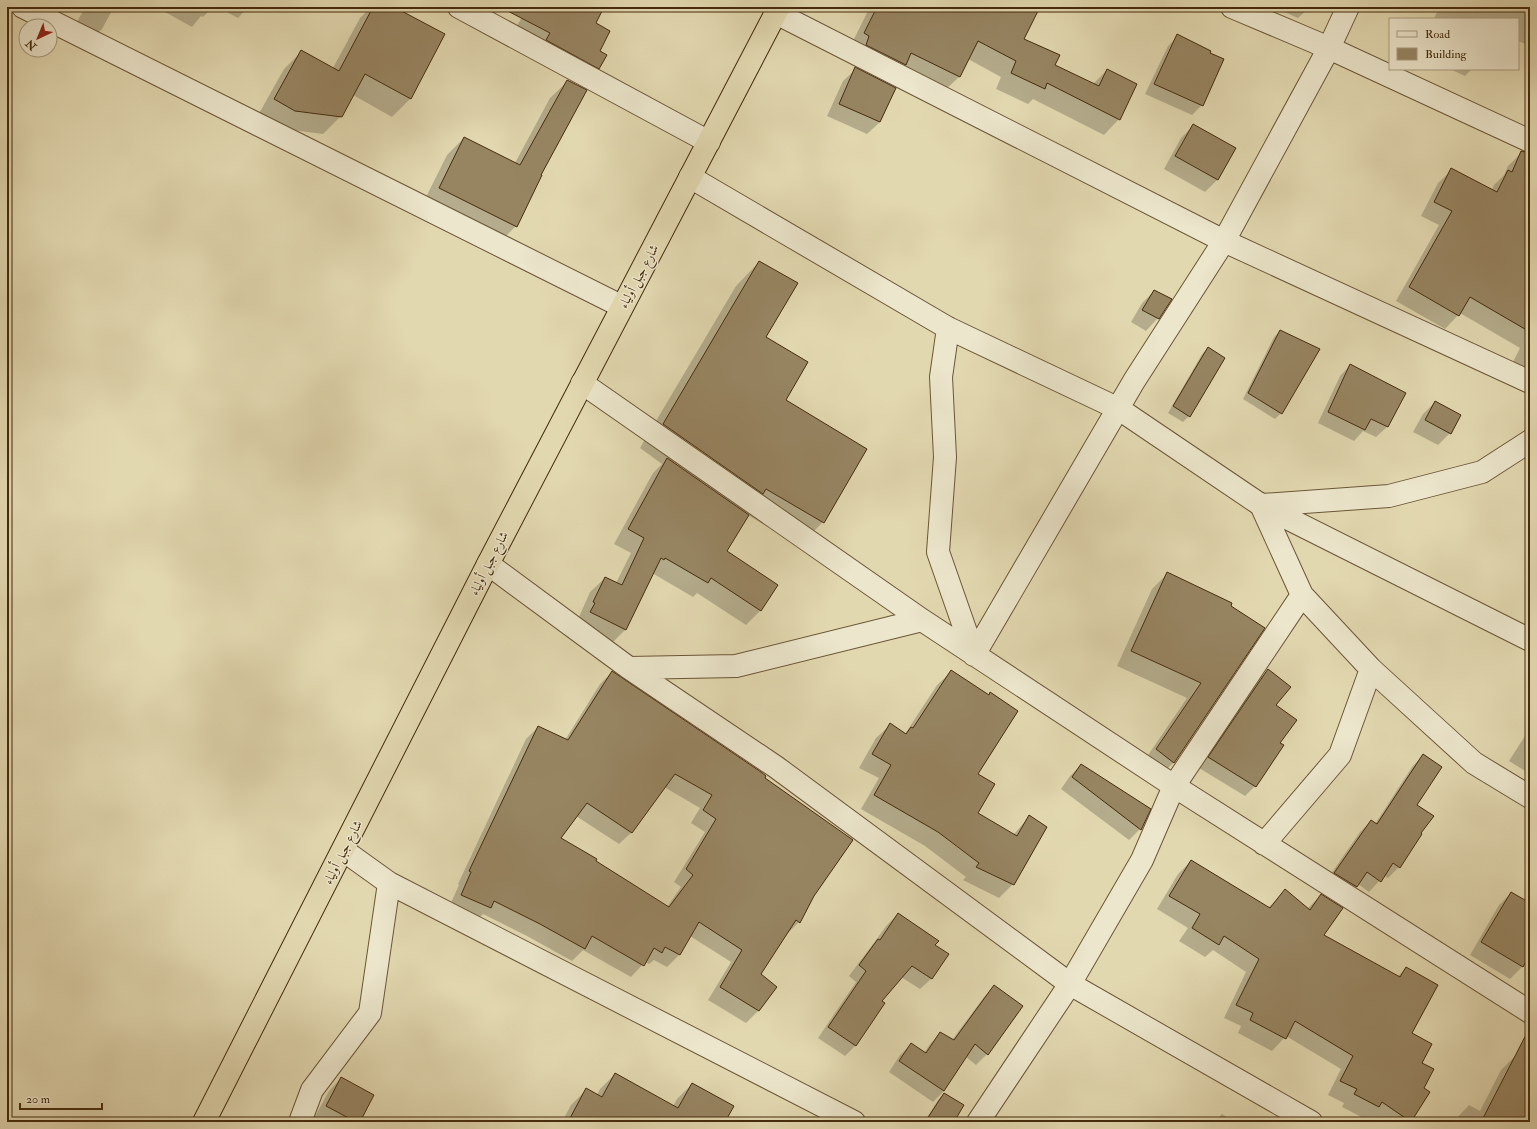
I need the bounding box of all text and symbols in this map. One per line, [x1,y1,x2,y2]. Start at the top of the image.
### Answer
north arrow [18,18,58,58]
legend [1389,18,1519,70]
text: Road [1425,27,1450,42]
text: N [23,36,40,54]
text: Building [1425,47,1468,62]
street label: شارع جبل أولياء [615,241,665,312]
street label: شارع جبل أولياء [465,528,515,600]
street label: شارع جبل أولياء [319,817,369,889]
scale bar [20,1085,102,1111]
text: 20 m [26,1092,51,1107]

